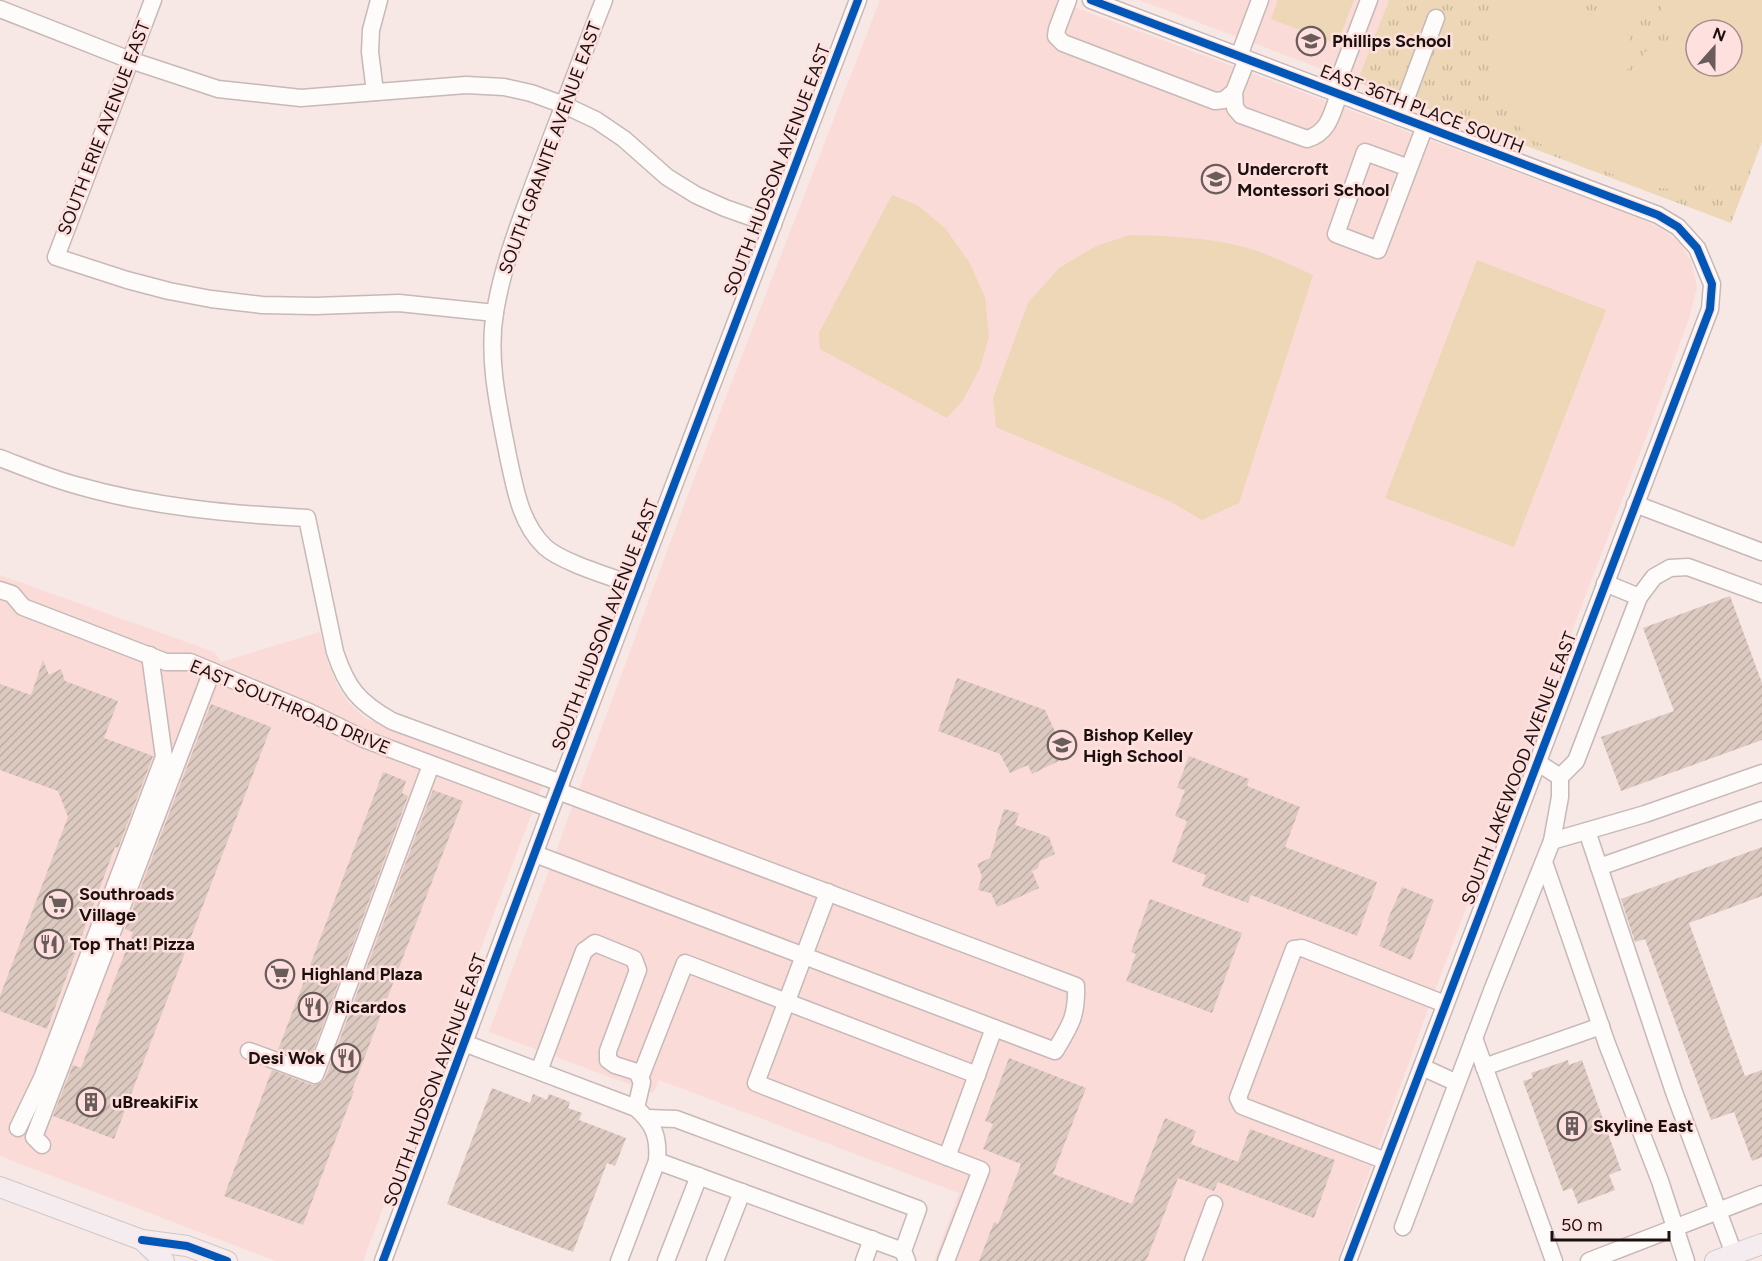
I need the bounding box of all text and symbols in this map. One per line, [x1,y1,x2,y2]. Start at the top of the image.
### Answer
street label: SOUTH ERIE AVENUE EAST [53,18,155,238]
north arrow [1684,18,1744,78]
street label: SOUTH GRANITE AVENUE EAST [494,19,606,277]
text: N [1710,23,1728,46]
school or university icon: Phillips School [1295,25,1327,57]
place label: Phillips School [1332,30,1451,52]
street label: SOUTH HUDSON AVENUE EAST [719,41,835,299]
street label: EAST 36TH PLACE SOUTH [1317,60,1527,158]
place label: Undercroft Montessori School [1237,158,1390,201]
school or university icon: Undercroft Montessori School [1200,163,1232,195]
street label: SOUTH HUDSON AVENUE EAST [547,496,663,754]
street label: SOUTH LAKEWOOD AVENUE EAST [1457,628,1581,908]
street label: EAST SOUTHROAD DRIVE [187,655,393,759]
place label: Bishop Kelley High School [1083,724,1194,767]
school or university icon: Bishop Kelley High School [1046,729,1078,761]
place label: Southroads Village [79,883,175,926]
supermarket icon: Southroads Village [42,888,74,920]
restaurant icon: Top That! Pizza [33,928,65,960]
place label: Top That! Pizza [70,933,195,955]
street label: SOUTH HUDSON AVENUE EAST [379,950,491,1210]
supermarket icon: Highland Plaza [264,958,296,990]
place label: Highland Plaza [301,963,423,985]
restaurant icon: Ricardos [297,991,329,1023]
place label: Ricardos [334,996,407,1018]
restaurant icon: Desi Wok [330,1042,362,1074]
place label: Desi Wok [248,1047,325,1069]
building icon: uBreakiFix [75,1086,107,1118]
place label: uBreakiFix [112,1091,199,1113]
building icon: Skyline East [1556,1110,1588,1142]
place label: Skyline East [1593,1115,1693,1137]
scale bar [1552,1204,1669,1242]
text: 50 m [1561,1214,1603,1236]

